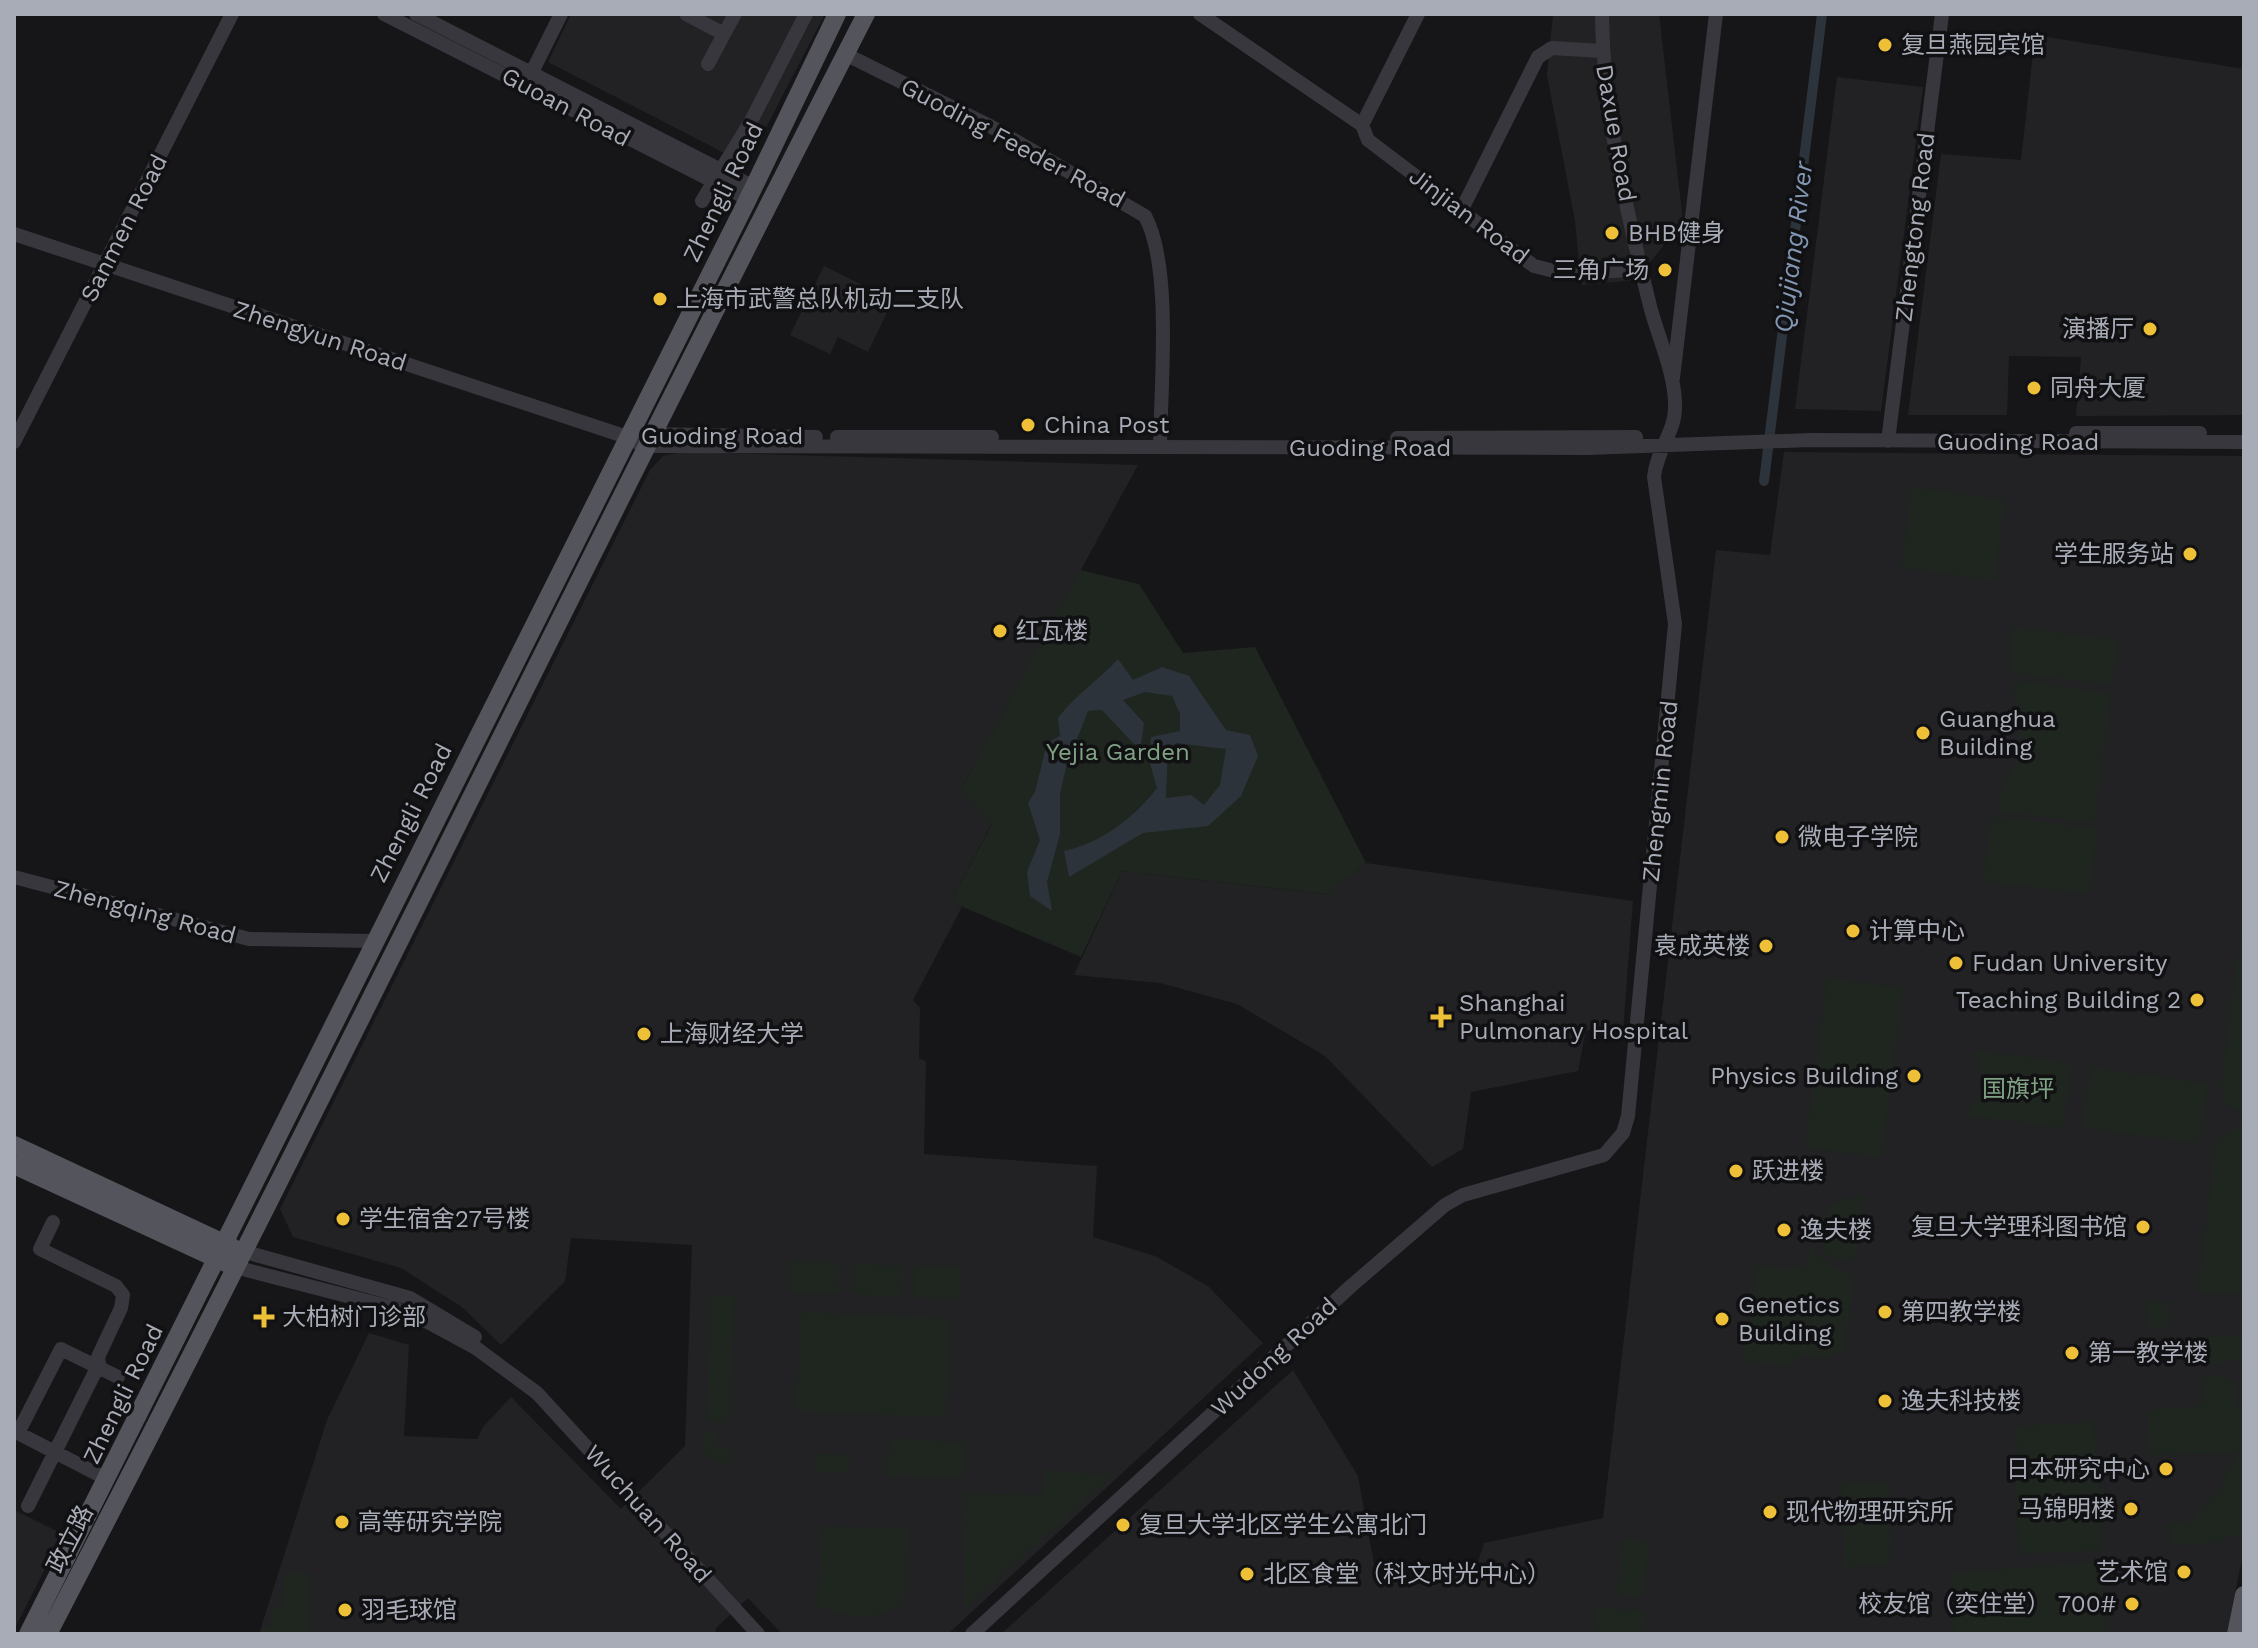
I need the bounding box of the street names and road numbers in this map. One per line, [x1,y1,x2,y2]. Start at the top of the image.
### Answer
street label: Guoan Road [497,61,635,153]
street label: Daxue Road [1590,62,1642,204]
street label: Guoding Feeder Road [896,72,1130,214]
street label: Zhengli Road [677,118,769,266]
street label: Zhengtong Road [1890,131,1940,323]
street label: Sanmen Road [75,150,173,306]
street label: Jinjian Road [1404,162,1534,270]
street label: Zhengyun Road [230,295,410,377]
street label: Guoding Road [641,422,803,450]
street label: Guoding Road [1937,428,2099,456]
street label: Guoding Road [1289,434,1451,462]
street label: Zhengmin Road [1637,699,1683,883]
street label: Zhengli Road [364,739,458,887]
street label: Zhengqing Road [51,874,239,950]
street label: Wudong Road [1205,1292,1343,1422]
street label: Zhengli Road [77,1320,169,1468]
street label: Wuchuan Road [579,1439,717,1589]
street label: 政立路 [41,1501,99,1577]

